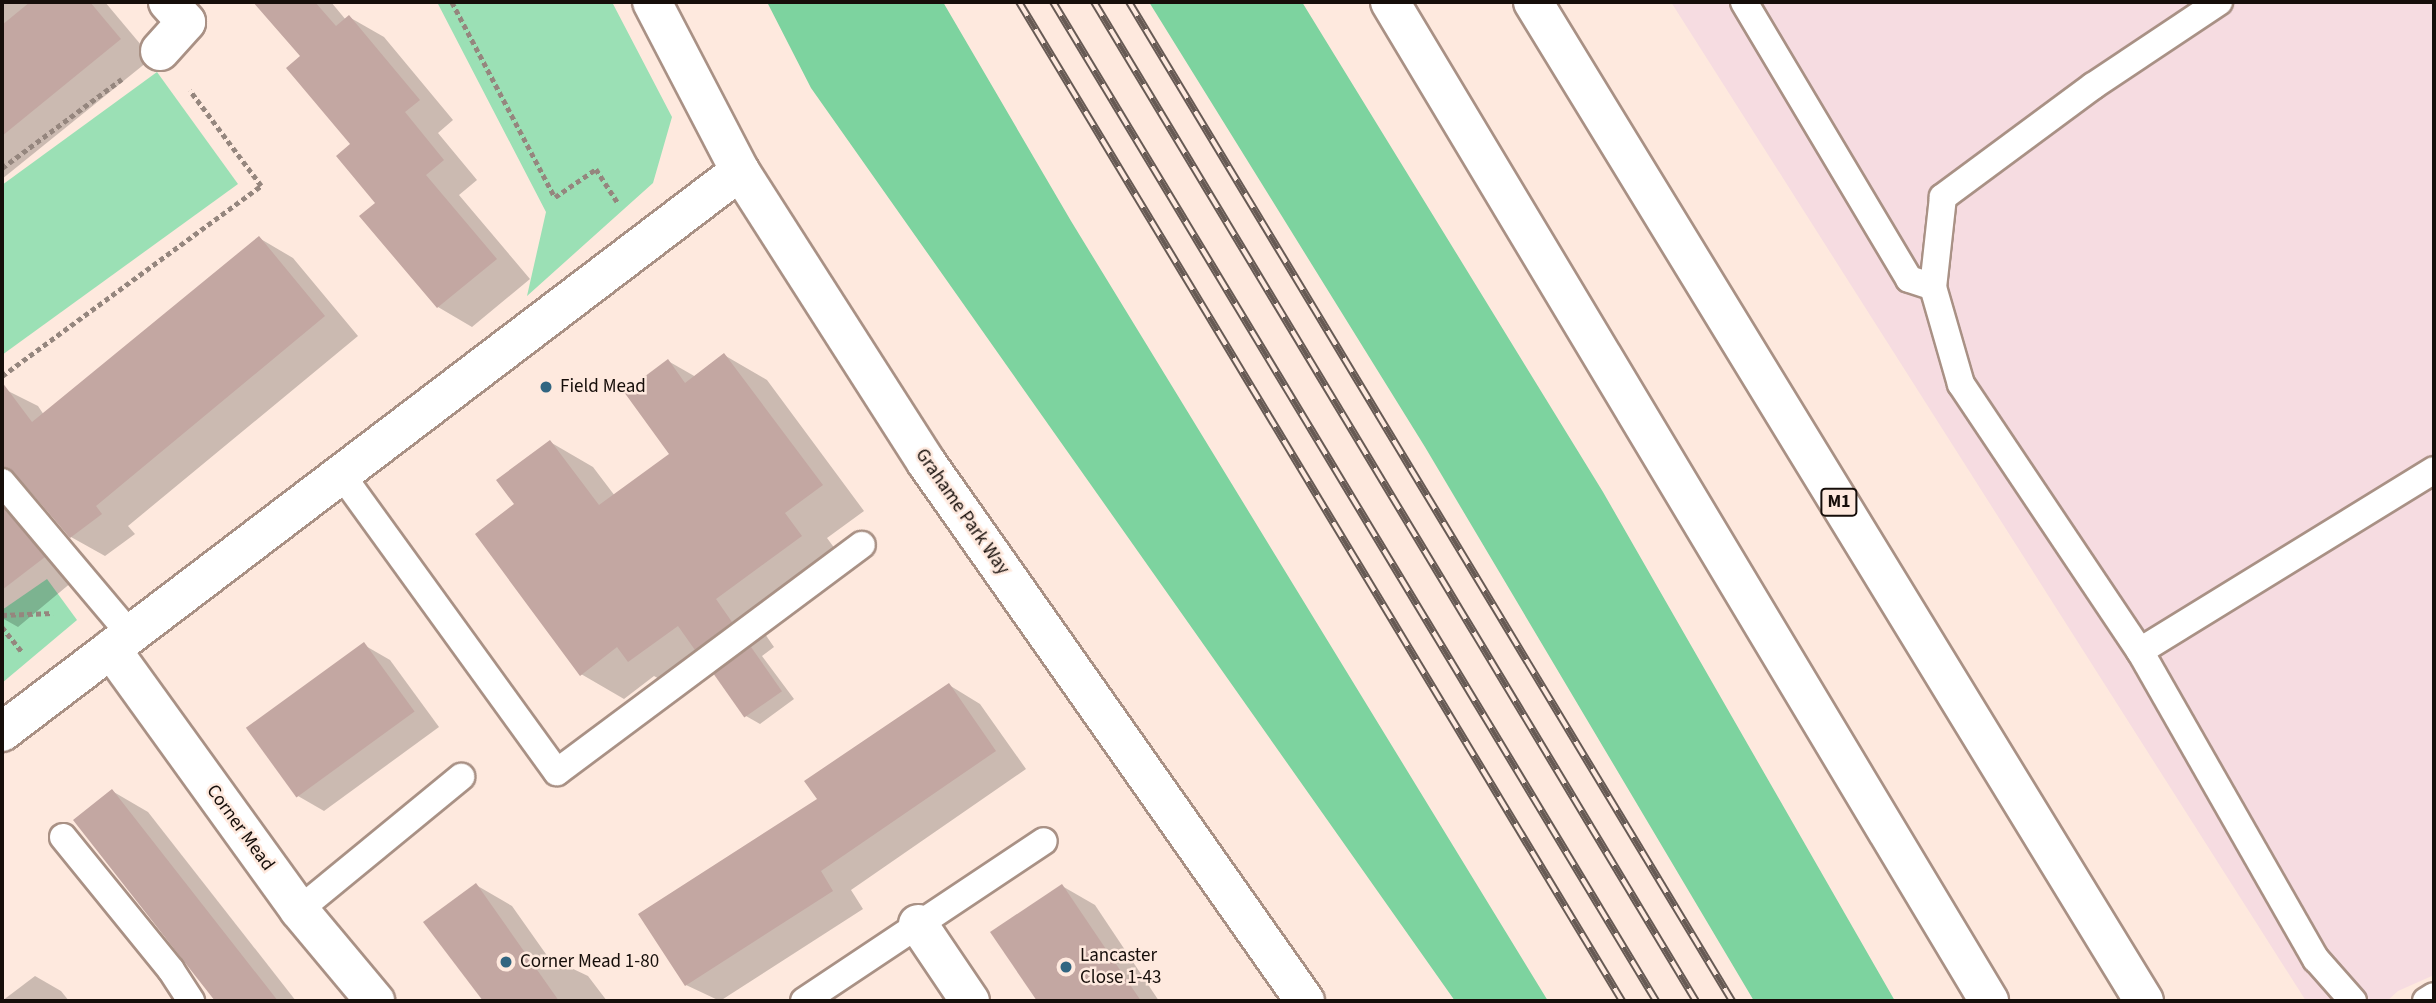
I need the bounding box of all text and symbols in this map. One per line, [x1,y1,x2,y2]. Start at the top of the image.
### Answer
place label: Field Mead [560,376,646,398]
marker: Field Mead [538,379,554,395]
street label: Grahame Park Way [910,445,1014,579]
road number: M1 [1820,488,1858,516]
street label: Corner Mead [201,780,279,876]
place label: Lancaster Close 1-43 [1080,945,1161,989]
place label: Corner Mead 1-80 [520,951,659,973]
marker: Corner Mead 1-80 [498,954,514,970]
marker: Lancaster Close 1-43 [1058,959,1074,975]

